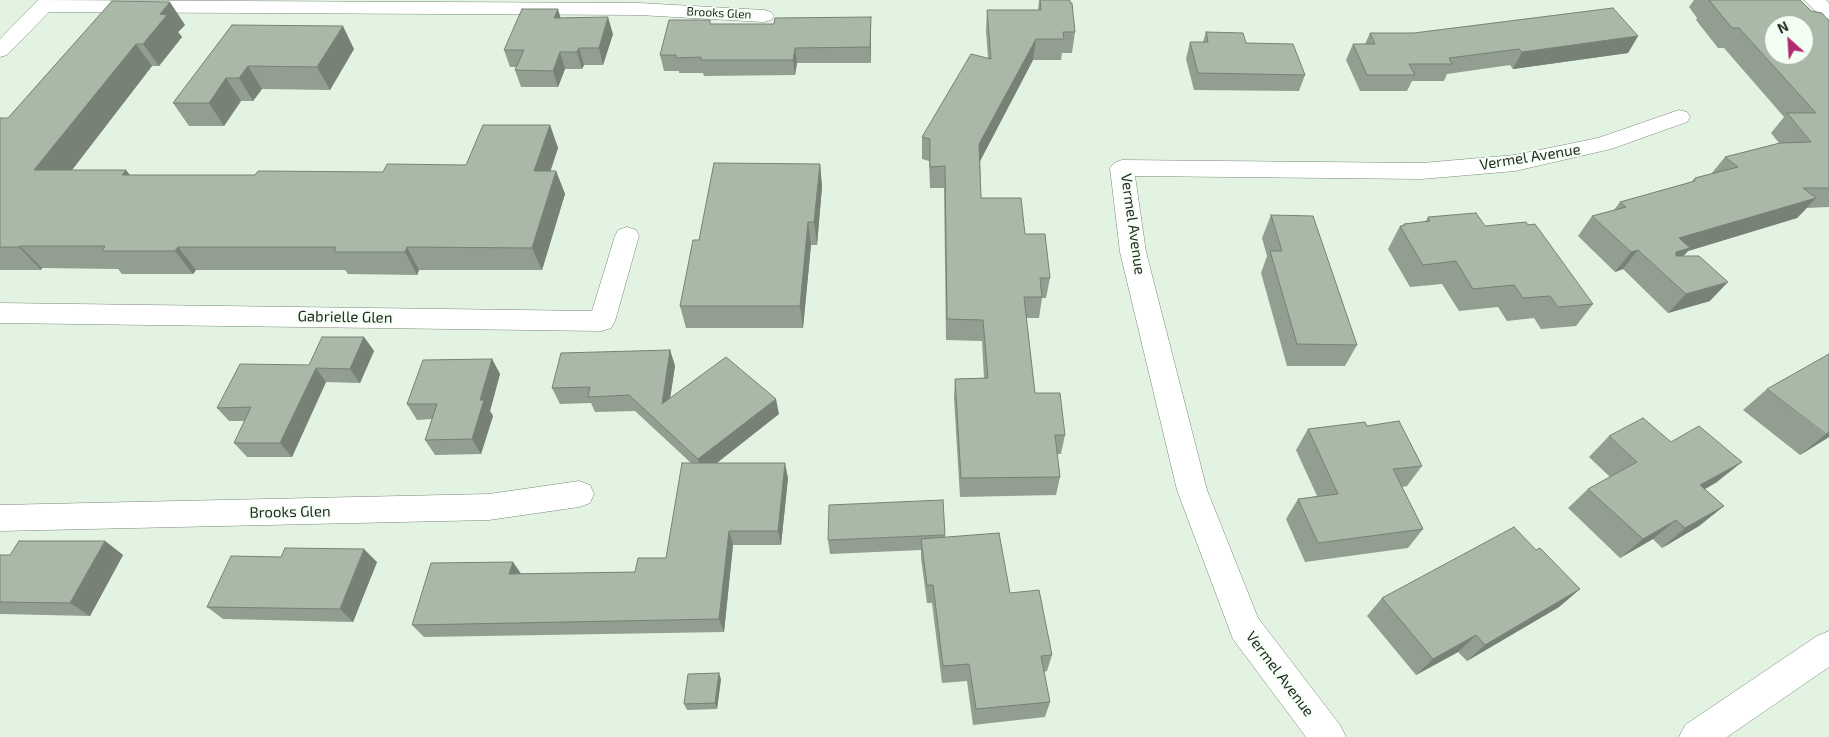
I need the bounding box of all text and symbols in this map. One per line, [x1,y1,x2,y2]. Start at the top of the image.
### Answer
street label: Brooks Glen [686,4,752,22]
north arrow [1764,15,1814,65]
text: N [1774,17,1791,37]
street label: Vermel Avenue [1478,140,1582,174]
street label: Vermel Avenue [1117,172,1149,276]
street label: Gabrielle Glen [297,307,393,327]
street label: Brooks Glen [249,502,331,522]
street label: Vermel Avenue [1242,628,1318,720]

